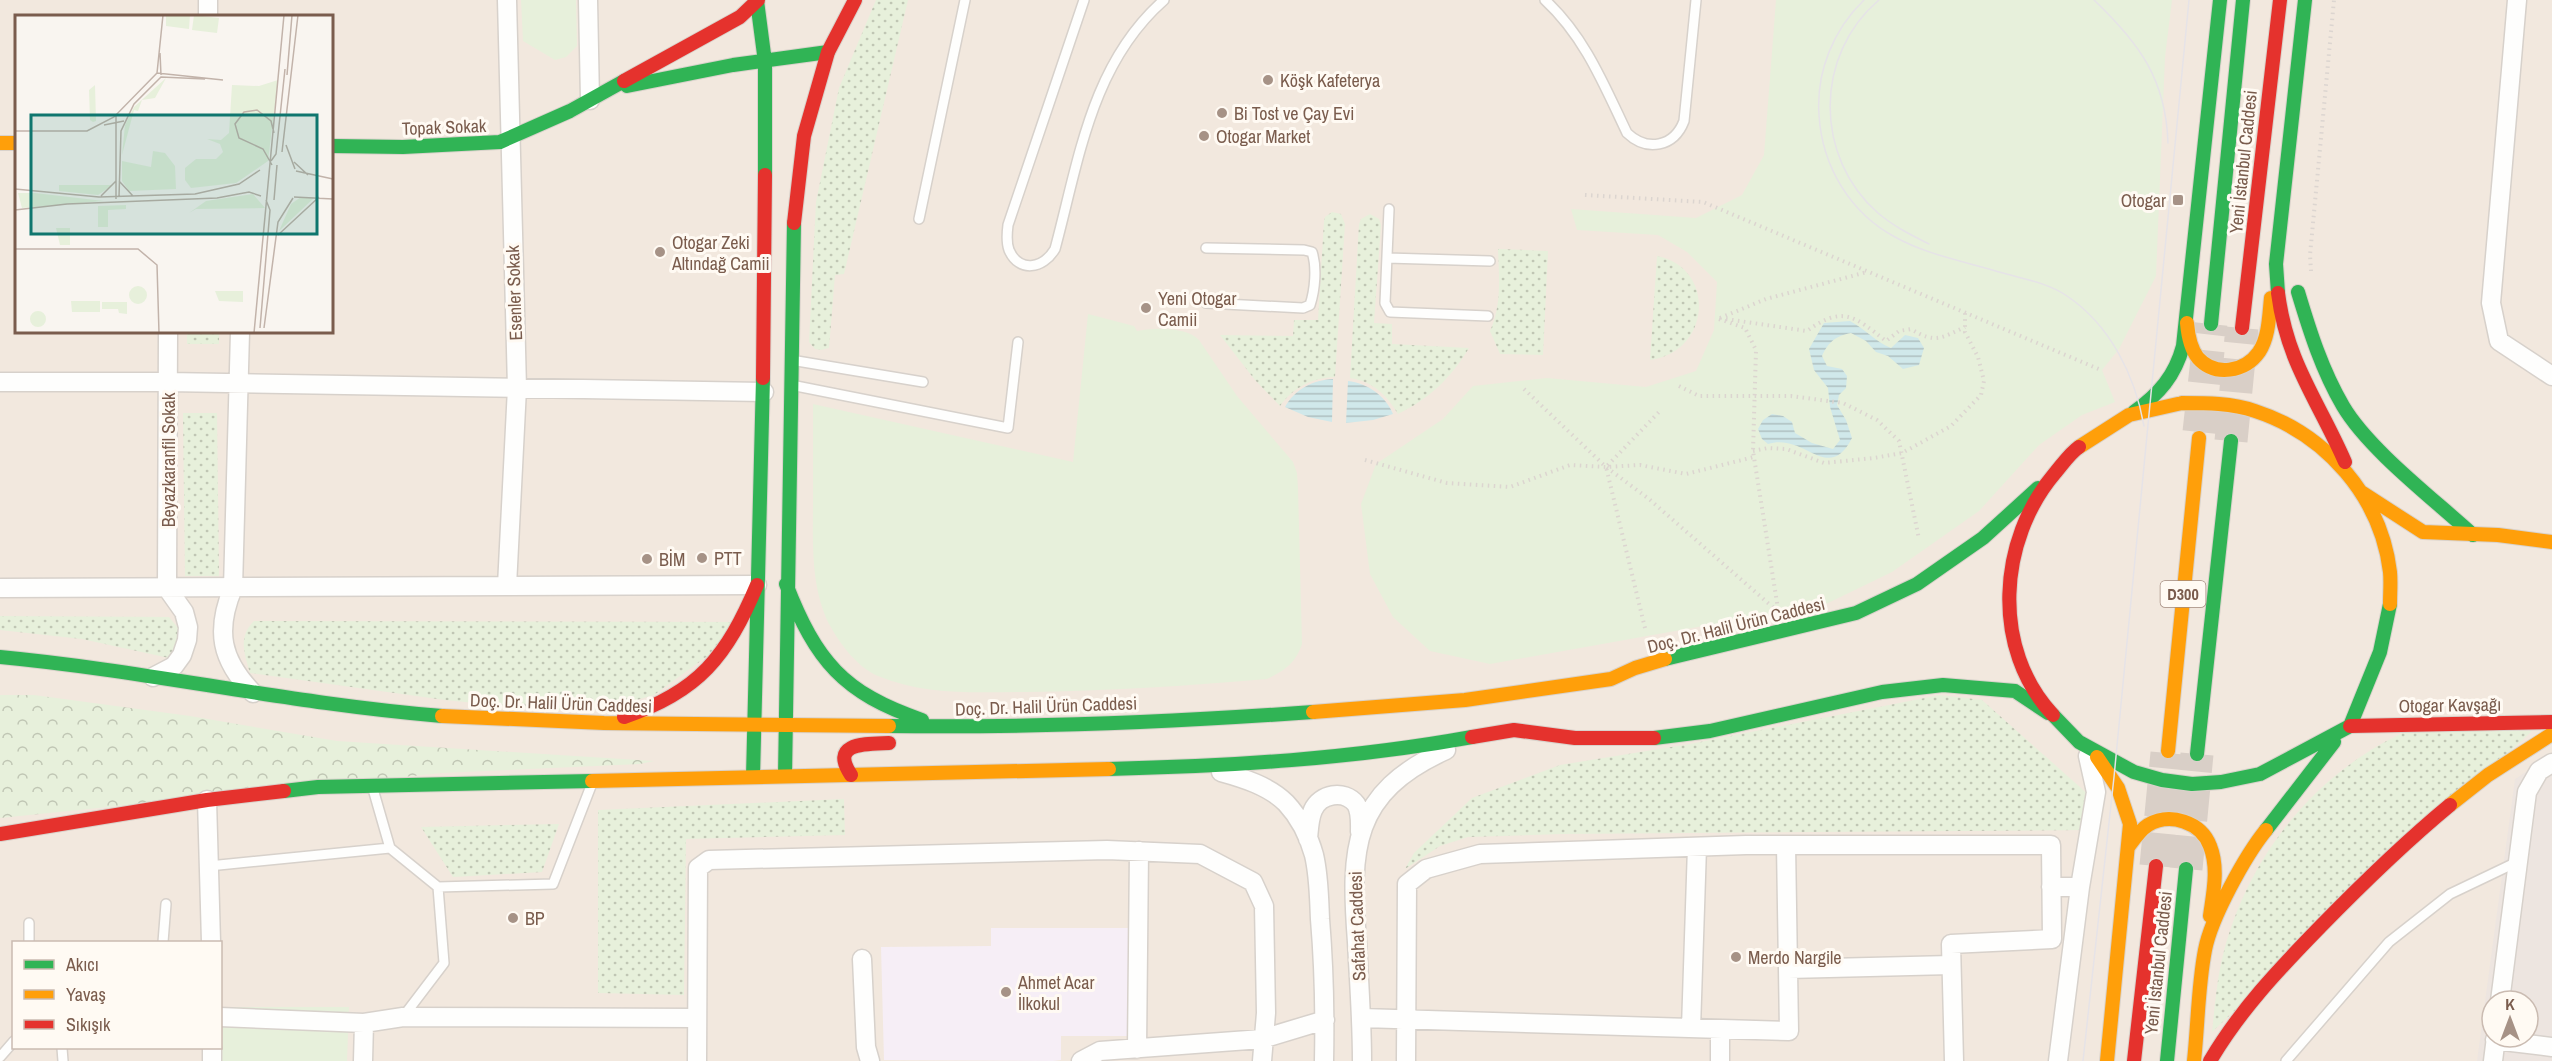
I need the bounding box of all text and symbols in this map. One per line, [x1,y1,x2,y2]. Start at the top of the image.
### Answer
inset map [15,15,333,333]
place label: Köşk Kafeterya [1280,68,1380,93]
marker: Köşk Kafeterya [1261,73,1275,87]
street label: Yeni İstanbul Caddesi [2223,89,2263,235]
place label: Bi Tost ve Çay Evi [1234,101,1354,126]
marker: Bi Tost ve Çay Evi [1215,106,1229,120]
street label: Topak Sokak [401,113,487,141]
place label: Otogar Market [1216,124,1310,149]
marker: Otogar Market [1197,129,1211,143]
place label: Otogar [2121,188,2166,213]
marker: Otogar [2171,193,2185,207]
place label: Otogar Zeki Altındağ Camii [671,230,770,276]
street label: Esenler Sokak [500,244,528,341]
marker: Otogar Zeki Altındağ Camii [653,245,667,259]
place label: Yeni Otogar Camii [1158,286,1237,332]
marker: Yeni Otogar Camii [1139,301,1153,315]
street label: Beyazkaranfil Sokak [156,392,181,527]
place label: PTT [714,546,742,571]
place label: BİM [659,547,685,572]
marker: PTT [695,551,709,565]
marker: BİM [640,552,654,566]
road number: D300 [2160,581,2206,607]
street label: Doç. Dr. Halil Ürün Caddesi [1645,591,1827,659]
street label: Doç. Dr. Halil Ürün Caddesi [470,687,652,719]
street label: Doç. Dr. Halil Ürün Caddesi [955,690,1137,722]
street label: Otogar Kavşağı [2399,692,2501,718]
street label: Safahat Caddesi [1343,871,1371,981]
street label: Yeni İstanbul Caddesi [2138,890,2178,1036]
place label: BP [525,906,545,931]
marker: BP [506,911,520,925]
legend [12,941,222,1049]
place label: Merdo Nargile [1748,945,1842,970]
marker: Merdo Nargile [1729,950,1743,964]
text: Akıcı [65,952,99,977]
place label: Ahmet Acar İlkokul [1017,970,1094,1016]
text: Yavaş [66,982,106,1007]
marker: Ahmet Acar İlkokul [999,985,1013,999]
north arrow [2480,989,2540,1049]
text: K [2505,993,2515,1015]
text: Sıkışık [66,1012,111,1037]

